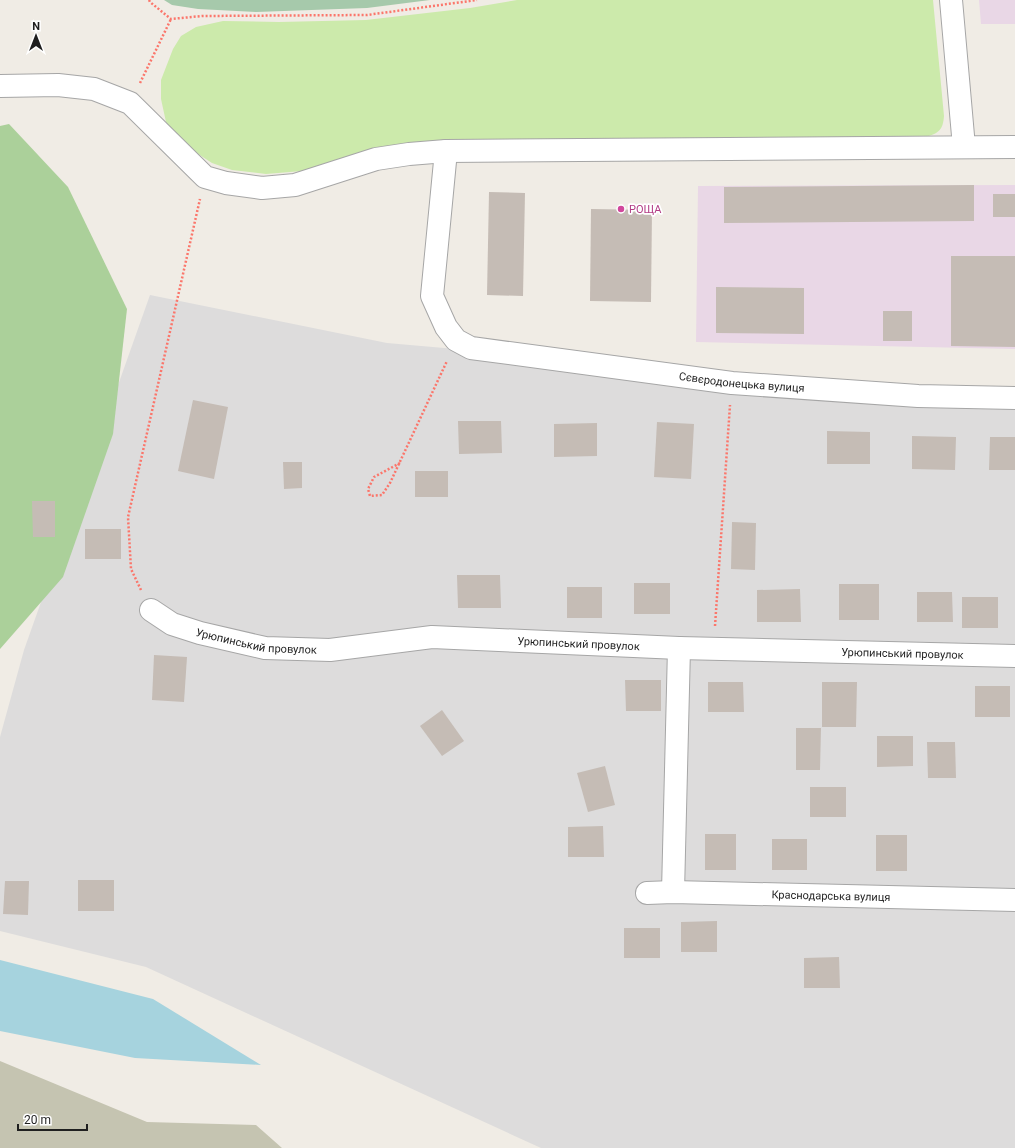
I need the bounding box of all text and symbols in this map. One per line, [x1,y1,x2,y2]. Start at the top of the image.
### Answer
north arrow [16,16,56,56]
text: N [32,20,40,33]
place label: РОЩА [629,203,662,216]
marker: РОЩА [616,204,626,214]
street label: Сєвєродонецька вулиця [678,370,805,395]
street label: Урюпинський провулок [194,626,317,657]
street label: Урюпинський провулок [517,635,640,653]
street label: Урюпинський провулок [841,646,964,662]
street label: Краснодарська вулиця [771,888,891,904]
scale bar [18,1106,87,1132]
text: 20 m [24,1113,51,1127]

